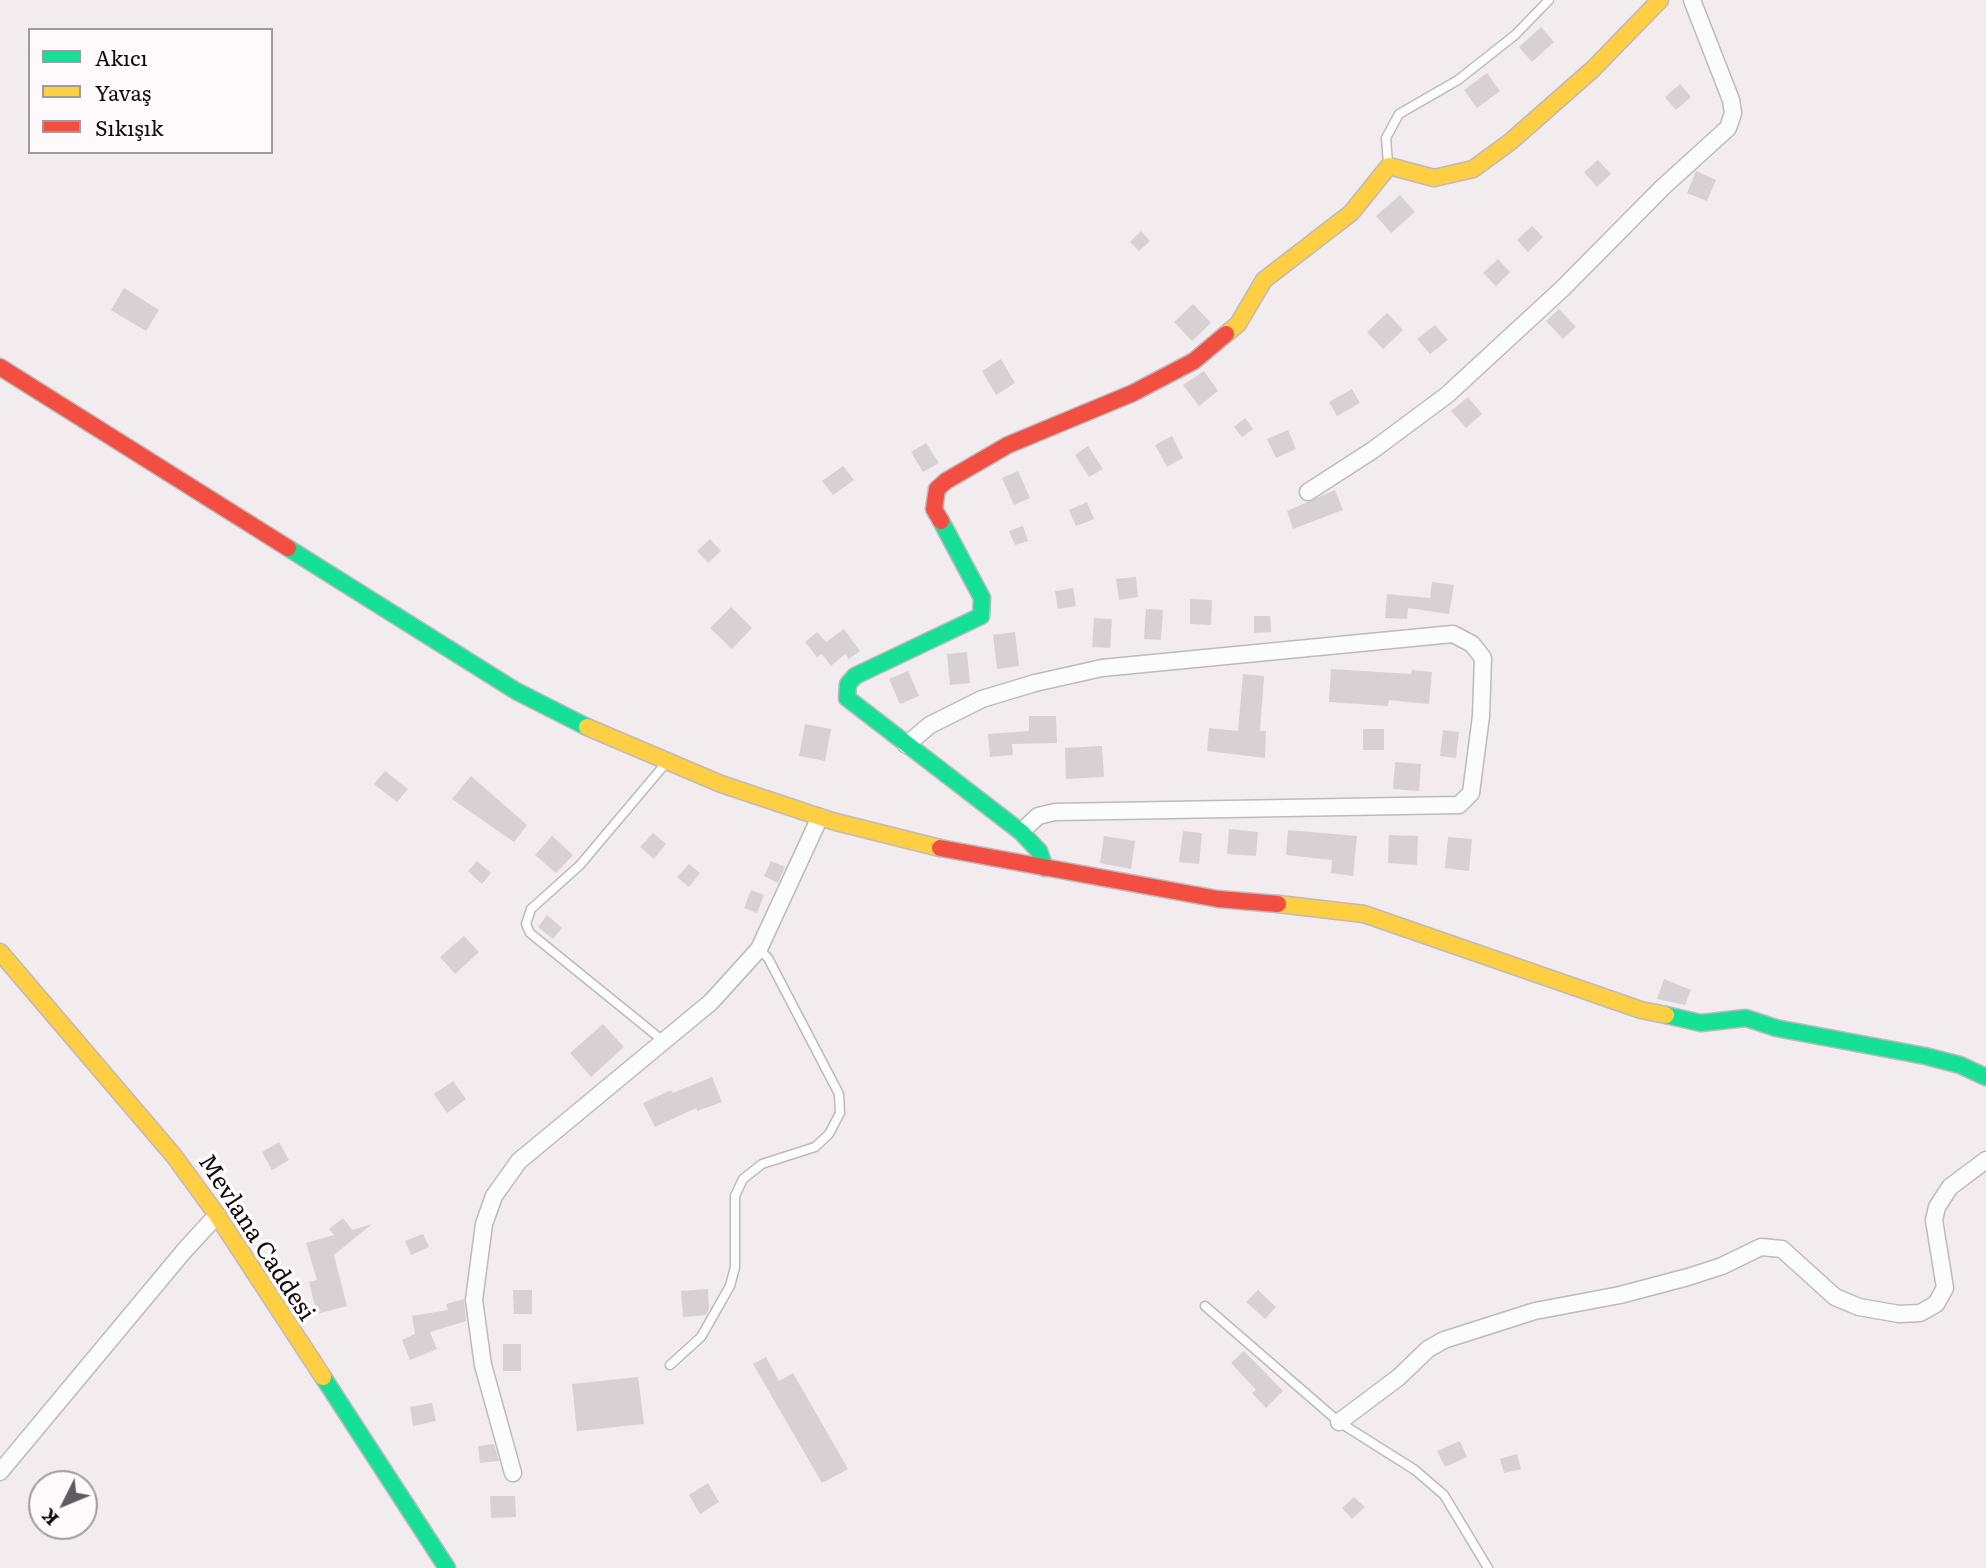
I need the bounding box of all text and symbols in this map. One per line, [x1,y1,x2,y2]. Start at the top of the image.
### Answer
legend [28,28,273,154]
text: Akıcı [95,41,148,72]
text: Yavaş [95,76,151,107]
text: Sıkışık [95,111,164,142]
street label: Mevlana Caddesi [191,1149,321,1327]
north arrow [28,1470,98,1540]
text: K [34,1503,64,1533]

